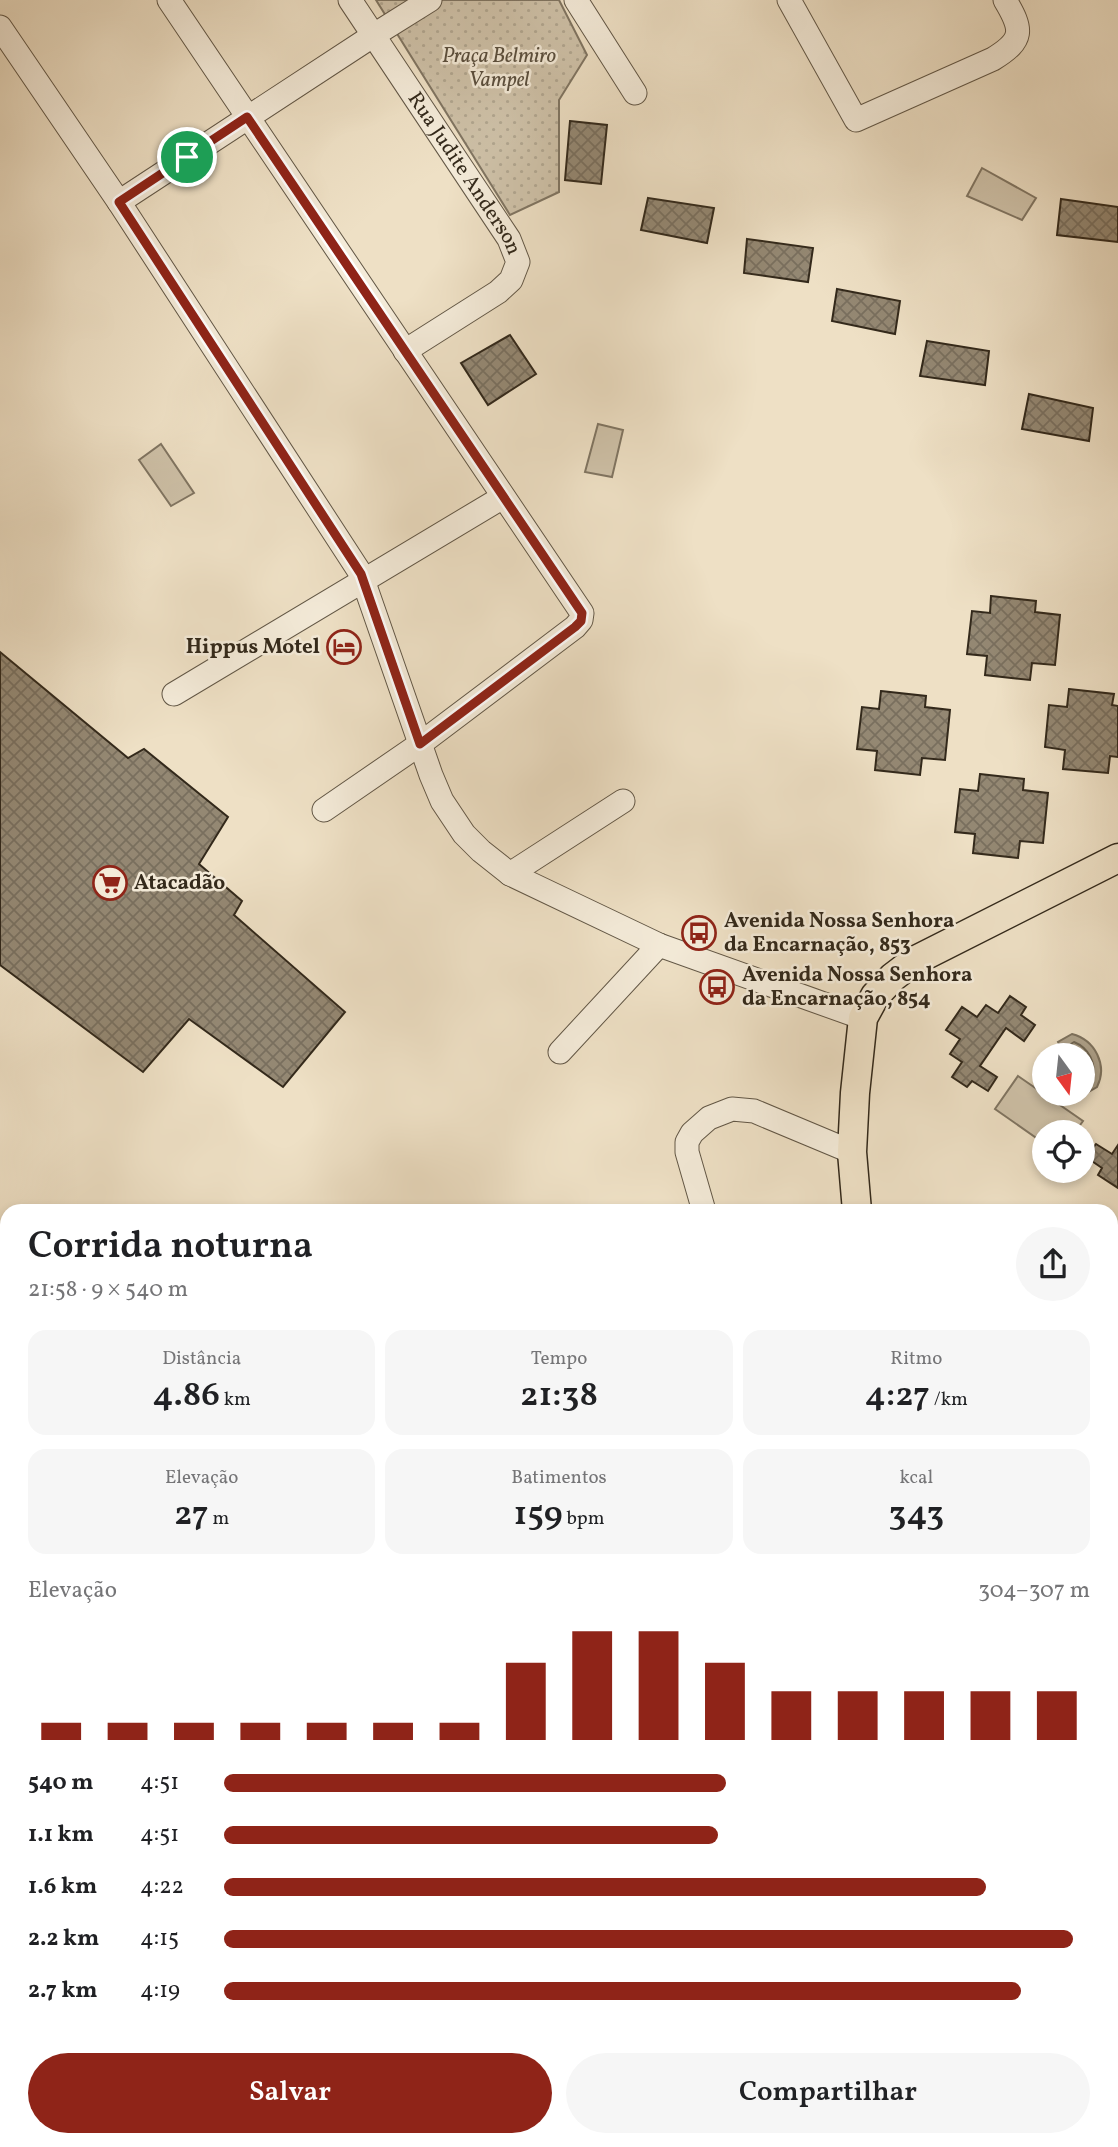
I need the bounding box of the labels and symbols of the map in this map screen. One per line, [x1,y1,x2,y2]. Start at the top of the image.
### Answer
park label: Praça Belmiro Vampel [442,42,556,95]
street label: Rua Judite Anderson [401,86,528,259]
pin [157,127,217,187]
hotel icon: Hippus Motel [325,628,363,666]
place label: Hippus Motel [186,633,320,662]
supermarket icon: Atacadão [91,864,129,902]
place label: Atacadão [134,869,225,898]
place label: Avenida Nossa Senhora da Encarnação, 853 [724,907,954,960]
bus stop icon: Avenida Nossa Senhora da Encarnação, 853 [680,914,718,952]
place label: Avenida Nossa Senhora da Encarnação, 854 [742,961,972,1014]
bus stop icon: Avenida Nossa Senhora da Encarnação, 854 [698,968,736,1006]
north arrow [1032,1043,1096,1106]

